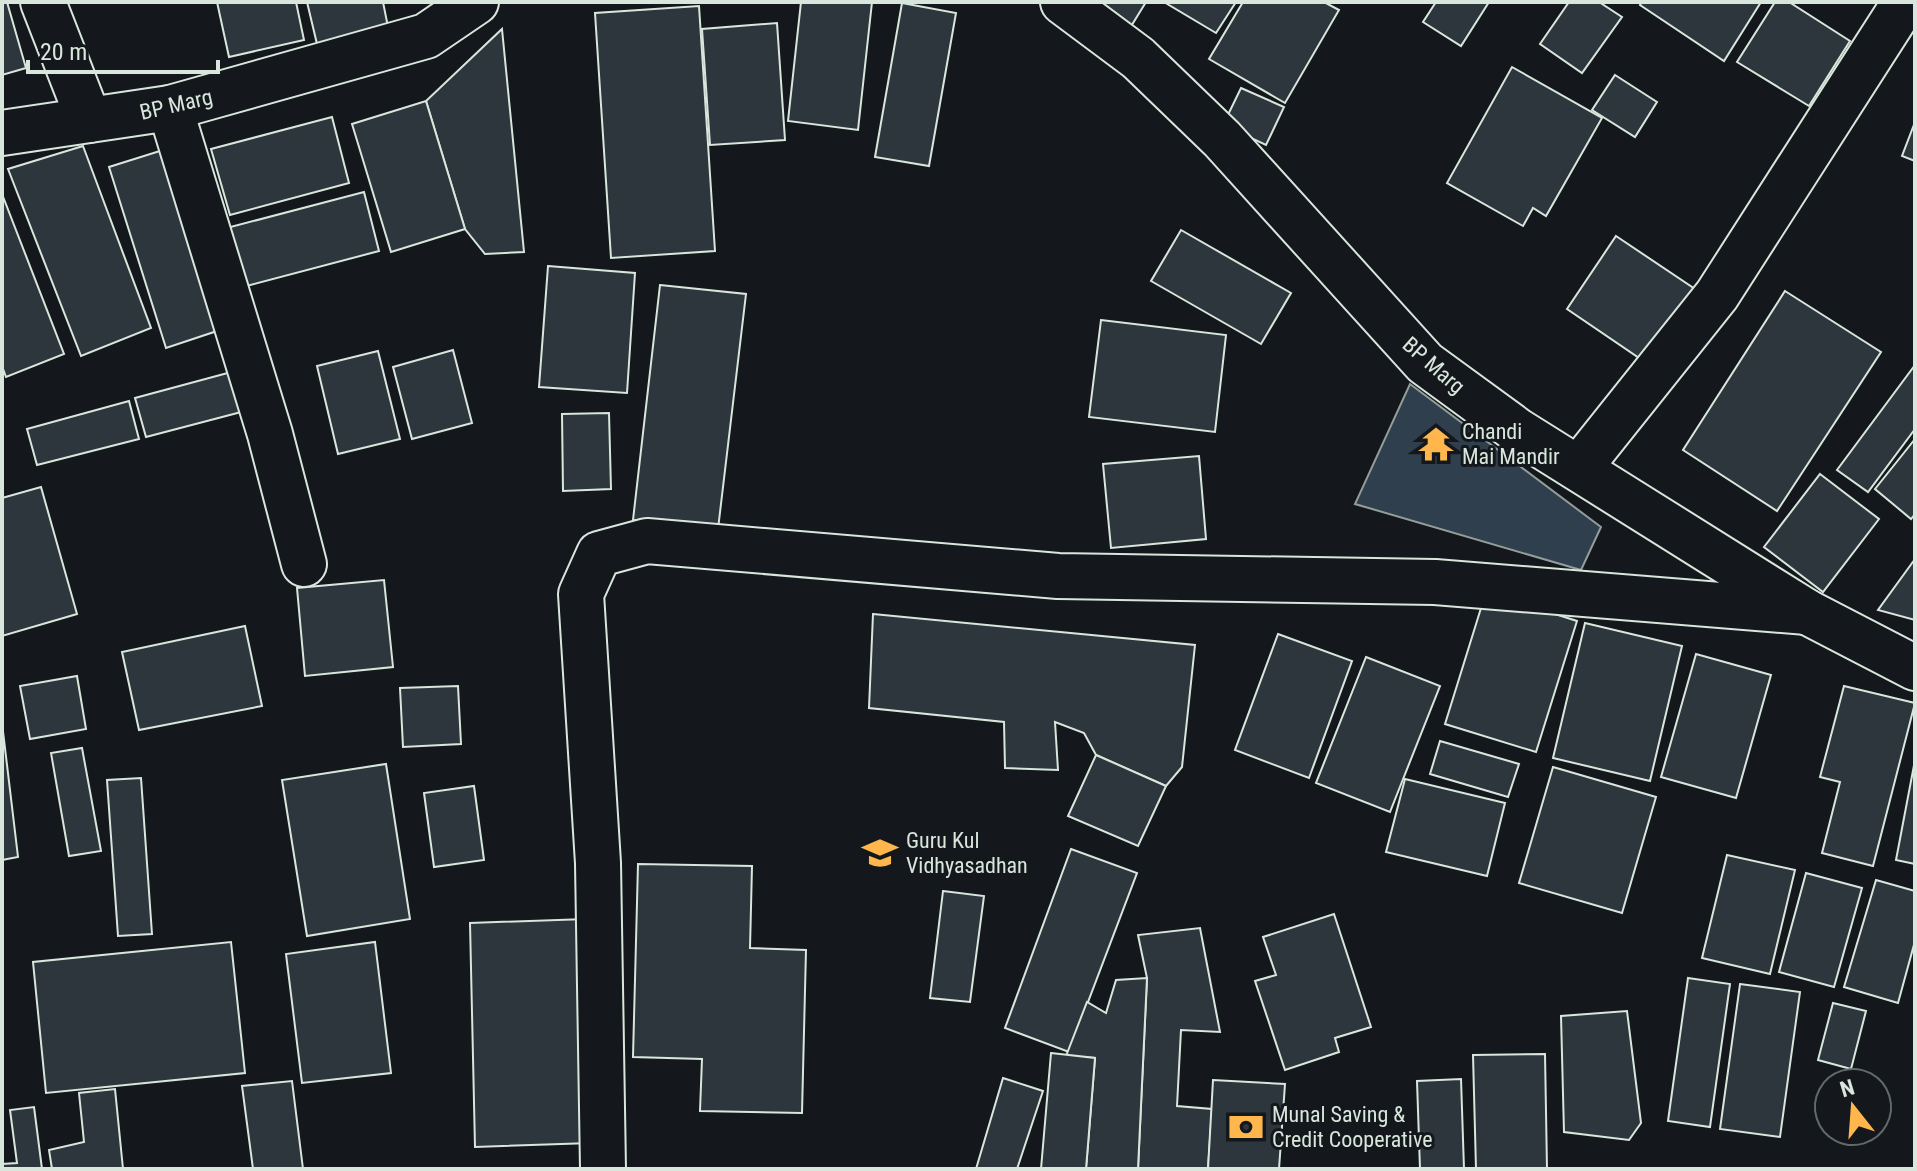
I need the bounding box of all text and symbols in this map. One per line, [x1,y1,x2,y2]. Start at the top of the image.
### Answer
scale bar [28,24,218,74]
text: 20 m [40,38,87,66]
street label: BP Marg [137,84,215,125]
street label: BP Marg [1398,332,1470,399]
place label: Chandi Mai Mandir [1462,419,1560,469]
temple icon: Chandi Mai Mandir [1417,425,1455,463]
place label: Guru Kul Vidhyasadhan [906,828,1028,878]
school or university icon: Guru Kul Vidhyasadhan [861,834,899,872]
north arrow [1813,1067,1893,1147]
text: N [1837,1074,1857,1102]
place label: Munal Saving & Credit Cooperative [1272,1102,1432,1152]
bank icon: Munal Saving & Credit Cooperative [1227,1108,1265,1146]

